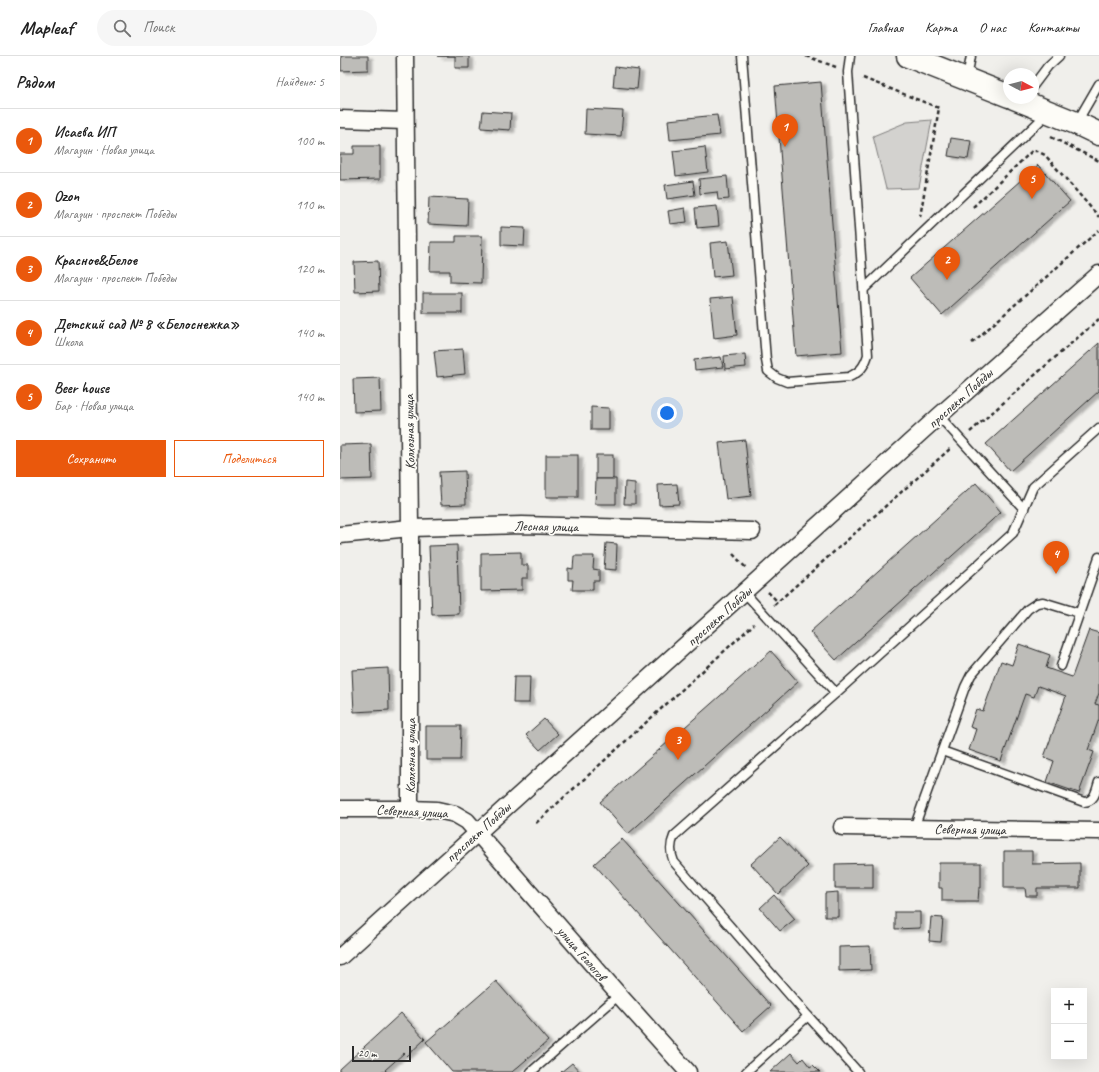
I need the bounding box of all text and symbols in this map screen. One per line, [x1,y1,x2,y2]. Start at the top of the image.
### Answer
search box [97,10,377,46]
text: Mapleaf [20,16,73,40]
icon: search [111,17,133,39]
text: Поиск [143,18,175,37]
text: Главная [868,19,903,36]
text: Карта [925,19,957,36]
text: О нас [979,19,1006,36]
text: Контакты [1028,19,1079,36]
north arrow [1003,68,1039,104]
text: Рядом [16,72,54,93]
text: Найдено: 5 [276,74,324,90]
pin: 1 [772,114,798,147]
text: Исаева ИП [54,123,115,142]
text: 1 [26,133,32,149]
text: 100 m [296,133,324,149]
text: Магазин · Новая улица [54,142,154,158]
pin: 5 [1019,166,1045,199]
text: Ozon [54,187,79,206]
text: 2 [26,197,32,213]
text: 110 m [296,197,324,213]
text: Магазин · проспект Победы [54,206,176,222]
pin: 2 [934,247,960,280]
text: Красное&Белое [54,251,137,270]
text: 3 [26,261,32,277]
text: 120 m [296,261,324,277]
text: Магазин · проспект Победы [54,270,176,286]
text: Детский сад № 8 «Белоснежка» [54,315,239,334]
text: 4 [26,325,32,341]
text: 140 m [296,325,324,341]
text: Школа [54,334,83,350]
street label: проспект Победы [924,364,997,432]
text: Beer house [54,379,109,398]
text: 5 [26,389,32,405]
text: 140 m [296,389,324,405]
street label: Колхозная улица [400,393,419,470]
text: Бар · Новая улица [54,398,133,414]
your location [657,403,677,423]
button: Сохранить [16,440,166,477]
button: Поделиться [174,440,324,477]
street label: Лесная улица [514,517,579,536]
pin: 4 [1043,541,1069,574]
street label: проспект Победы [683,582,756,650]
street label: Колхозная улица [402,718,419,794]
pin: 3 [665,727,691,760]
street label: проспект Победы [442,798,515,866]
street label: Северная улица [376,801,449,822]
street label: Северная улица [934,820,1007,839]
street label: улица Геологов [553,922,612,986]
map controls [1051,988,1087,1060]
button: + [1051,988,1087,1024]
button: − [1051,1024,1087,1060]
scale bar [352,1044,411,1063]
text: 20 m [358,1046,377,1060]

